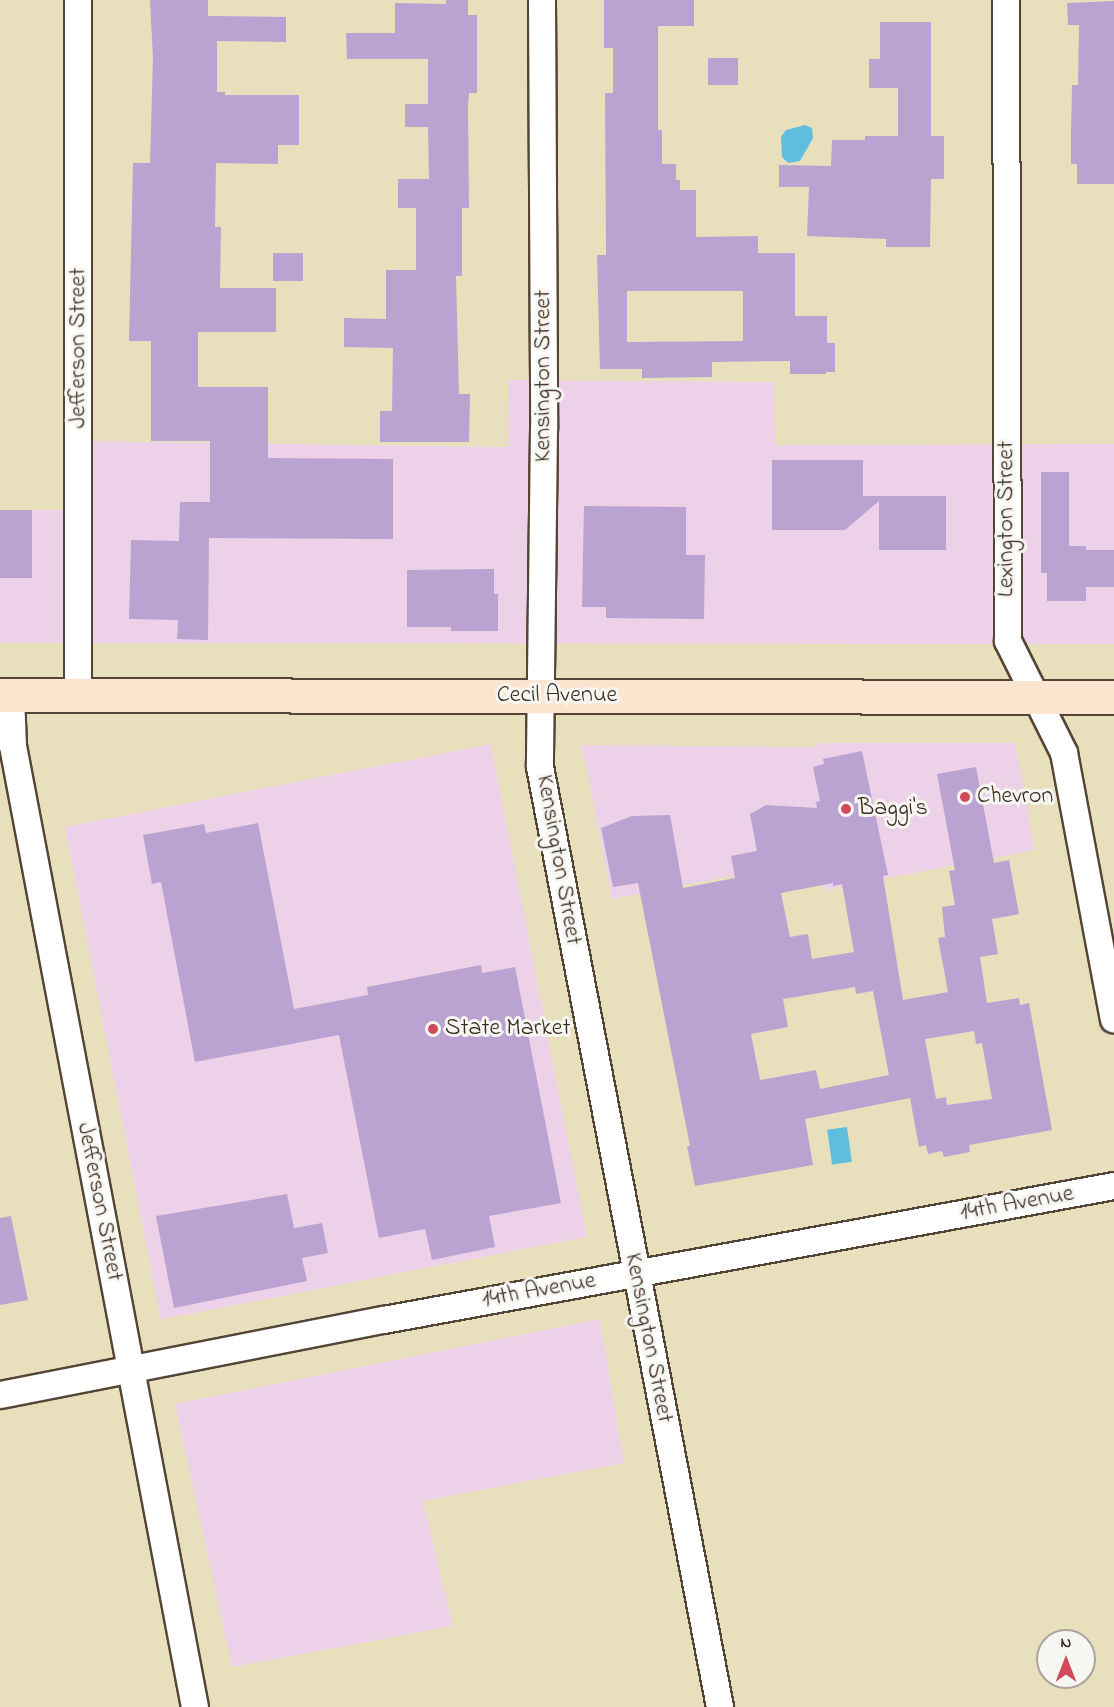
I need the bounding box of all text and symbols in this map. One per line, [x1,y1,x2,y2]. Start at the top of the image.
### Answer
street label: Jefferson Street [65,268,93,428]
street label: Kensington Street [530,290,558,462]
street label: Lexington Street [993,441,1021,597]
street label: Cecil Avenue [497,682,617,710]
street label: Kensington Street [529,773,587,947]
place label: Chevron [977,783,1053,811]
marker: Chevron [958,790,972,804]
place label: Baggi's [858,795,928,823]
marker: Baggi's [839,802,853,816]
place label: State Market [445,1015,571,1043]
marker: State Market [426,1022,440,1036]
street label: Jefferson Street [70,1120,128,1284]
street label: 14th Avenue [958,1180,1076,1228]
street label: Kensington Street [617,1251,679,1425]
street label: 14th Avenue [480,1267,598,1315]
north arrow [1036,1629,1096,1689]
text: N [1061,1631,1071,1655]

